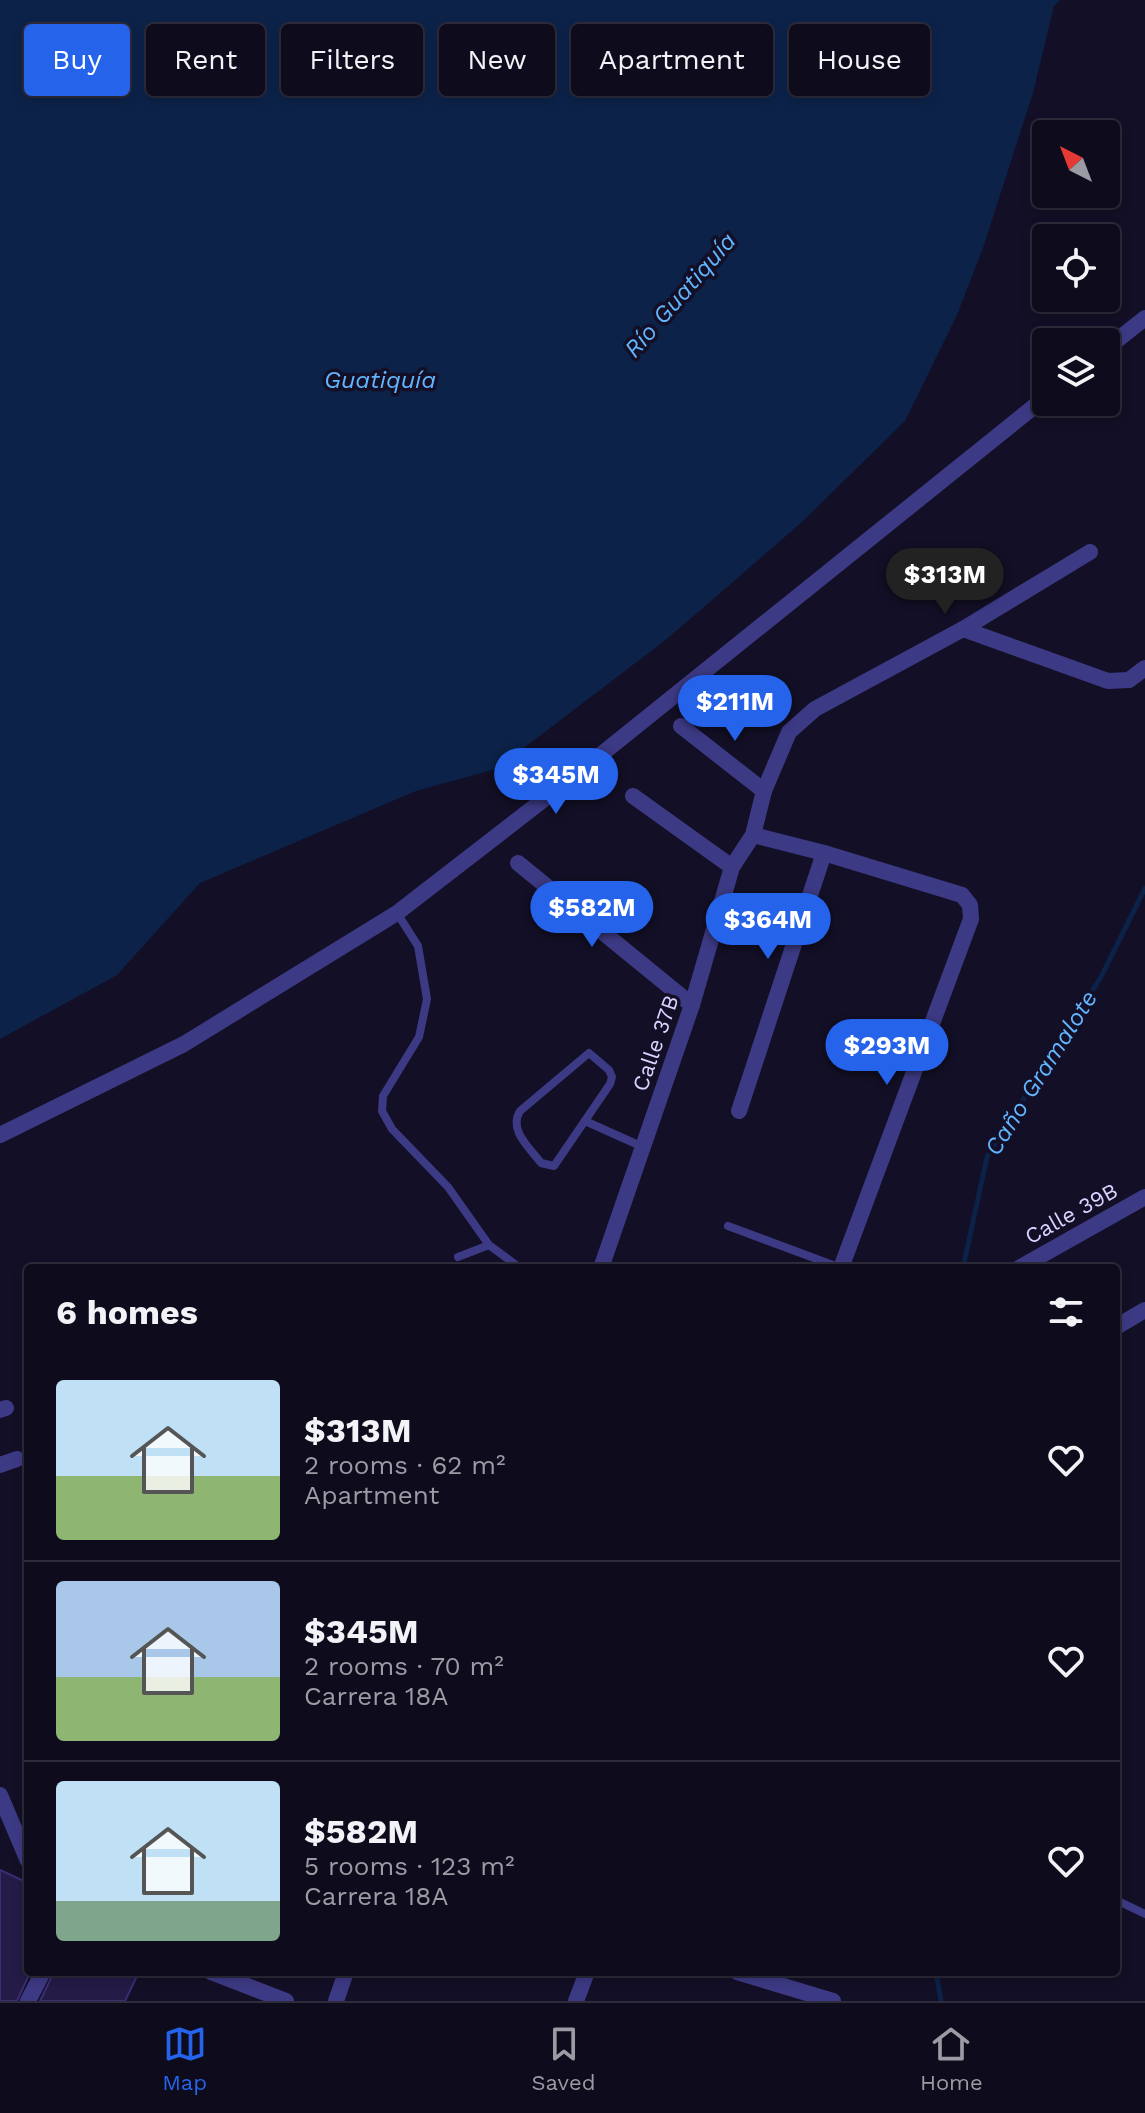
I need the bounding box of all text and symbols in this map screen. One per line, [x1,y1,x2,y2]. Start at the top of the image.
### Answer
chip: Buy [24,24,130,96]
chip: Rent [146,24,265,96]
chip: Filters [281,24,423,96]
chip: New [439,24,555,96]
chip: Apartment [571,24,773,96]
chip: House [789,24,930,96]
north arrow [1032,120,1120,208]
map controls [1032,120,1120,416]
button: locate [1032,224,1120,312]
water label: Río Guatiquía [618,227,742,363]
button: layers [1032,328,1120,416]
water label: Guatiquía [324,366,436,394]
pin: $313M [889,548,1001,616]
text: $313M [904,559,986,589]
pin: $211M [679,675,791,743]
text: $211M [696,686,774,716]
pin: $345M [500,748,612,816]
text: $345M [512,759,600,789]
pin: $582M [536,881,648,949]
text: $582M [548,892,636,922]
pin: $364M [712,893,824,961]
text: $364M [724,904,812,934]
water label: Caño Gramalote [979,985,1103,1161]
street label: Calle 37B [627,992,684,1094]
pin: $293M [831,1019,943,1087]
text: $293M [843,1030,931,1060]
street label: Calle 39B [1021,1178,1122,1249]
icon: filters [1044,1290,1088,1334]
text: 6 homes [56,1292,198,1332]
text: $313M [304,1410,412,1450]
icon: home [120,1412,216,1508]
icon: heart [1044,1438,1088,1482]
text: 2 rooms · 62 m² [304,1450,506,1480]
text: Apartment [304,1480,440,1510]
text: $345M [304,1611,419,1651]
icon: home [120,1613,216,1709]
icon: heart [1044,1639,1088,1683]
text: 2 rooms · 70 m² [304,1651,504,1681]
text: Carrera 18A [304,1681,448,1711]
text: $582M [304,1811,418,1851]
icon: home [120,1813,216,1909]
icon: heart [1044,1839,1088,1883]
text: 5 rooms · 123 m² [304,1851,515,1881]
text: Carrera 18A [304,1881,448,1911]
tab: Map [162,2022,207,2095]
tab: Saved [532,2022,595,2095]
tab: Home [920,2022,983,2095]

